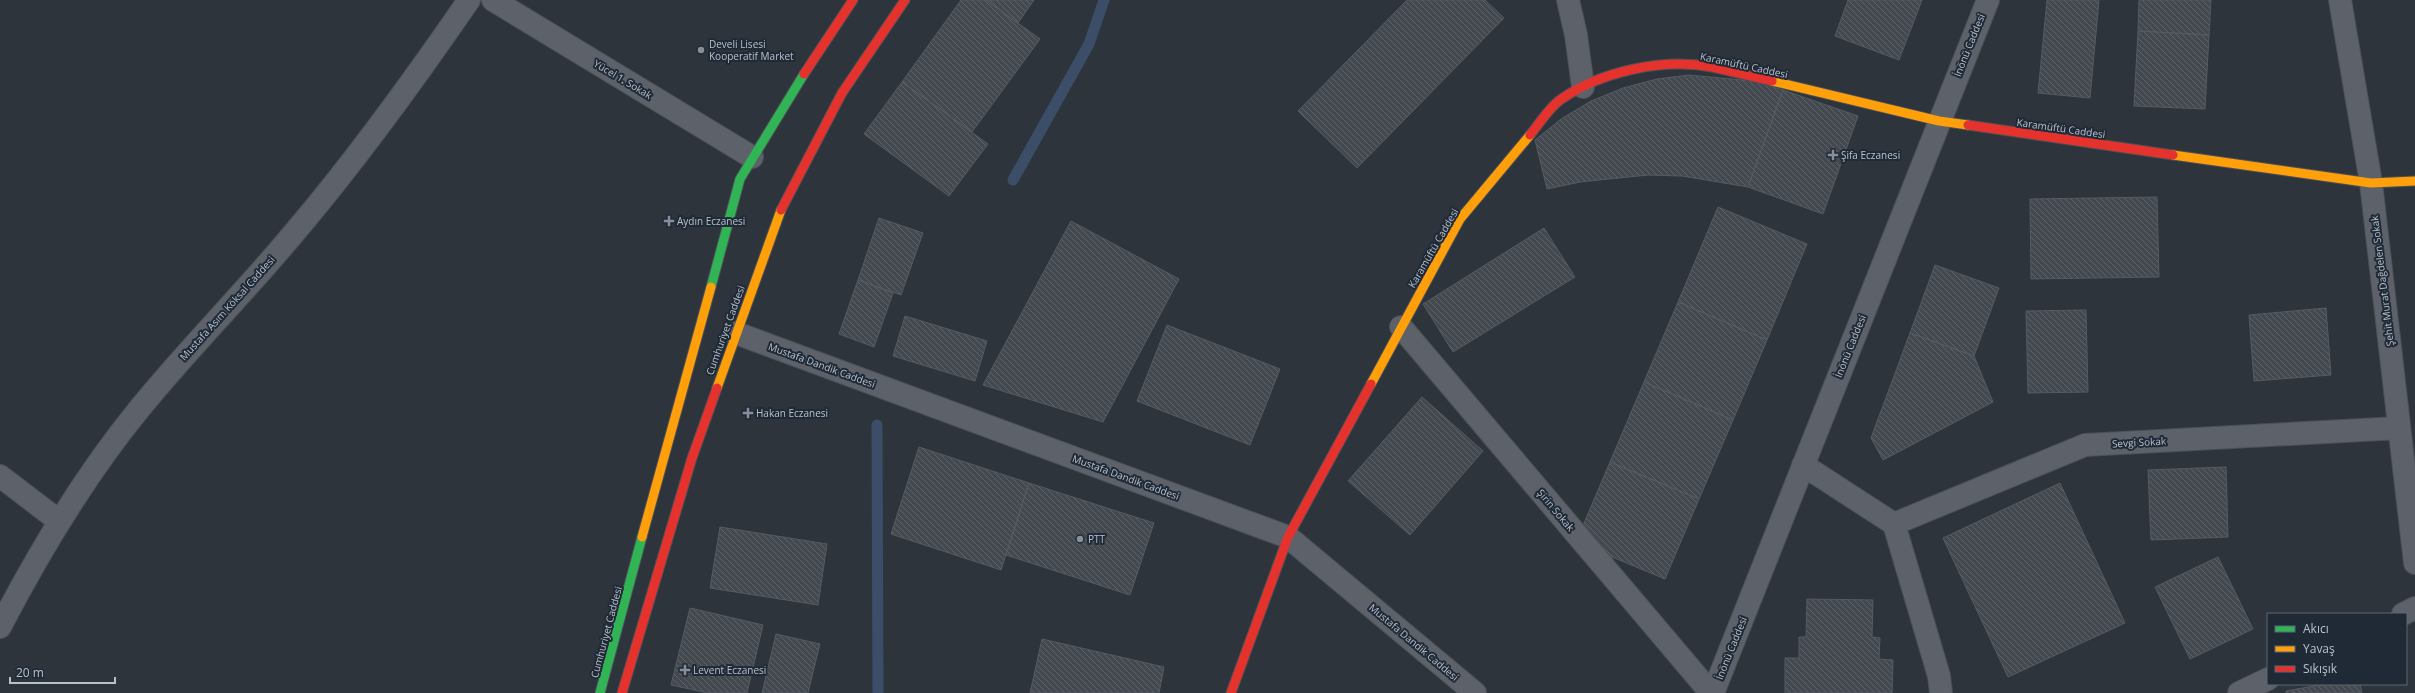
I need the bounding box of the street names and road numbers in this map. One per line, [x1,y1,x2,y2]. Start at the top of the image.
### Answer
street label: İnönü Caddesi [1950,11,1988,79]
street label: Karamüftü Caddesi [1699,49,1789,81]
street label: Yücel 1. Sokak [591,56,655,102]
street label: Karamüftü Caddesi [2016,115,2106,141]
street label: Karamüftü Caddesi [1405,206,1461,290]
street label: Şehit Murat Dağdelen Sokak [2367,214,2397,347]
street label: Mustafa Asım Köksal Caddesi [176,253,278,363]
street label: Cumhuriyet Caddesi [702,283,748,377]
street label: İnönü Caddesi [1831,312,1869,380]
street label: Mustafa Dandik Caddesi [767,339,877,391]
street label: Sevgi Sokak [2112,434,2167,450]
street label: Mustafa Dandik Caddesi [1071,451,1181,503]
street label: Şirin Sokak [1534,486,1578,535]
street label: Cumhuriyet Caddesi [587,585,625,679]
street label: Mustafa Dandik Caddesi [1366,600,1462,684]
street label: İnönü Caddesi [1712,614,1750,682]

